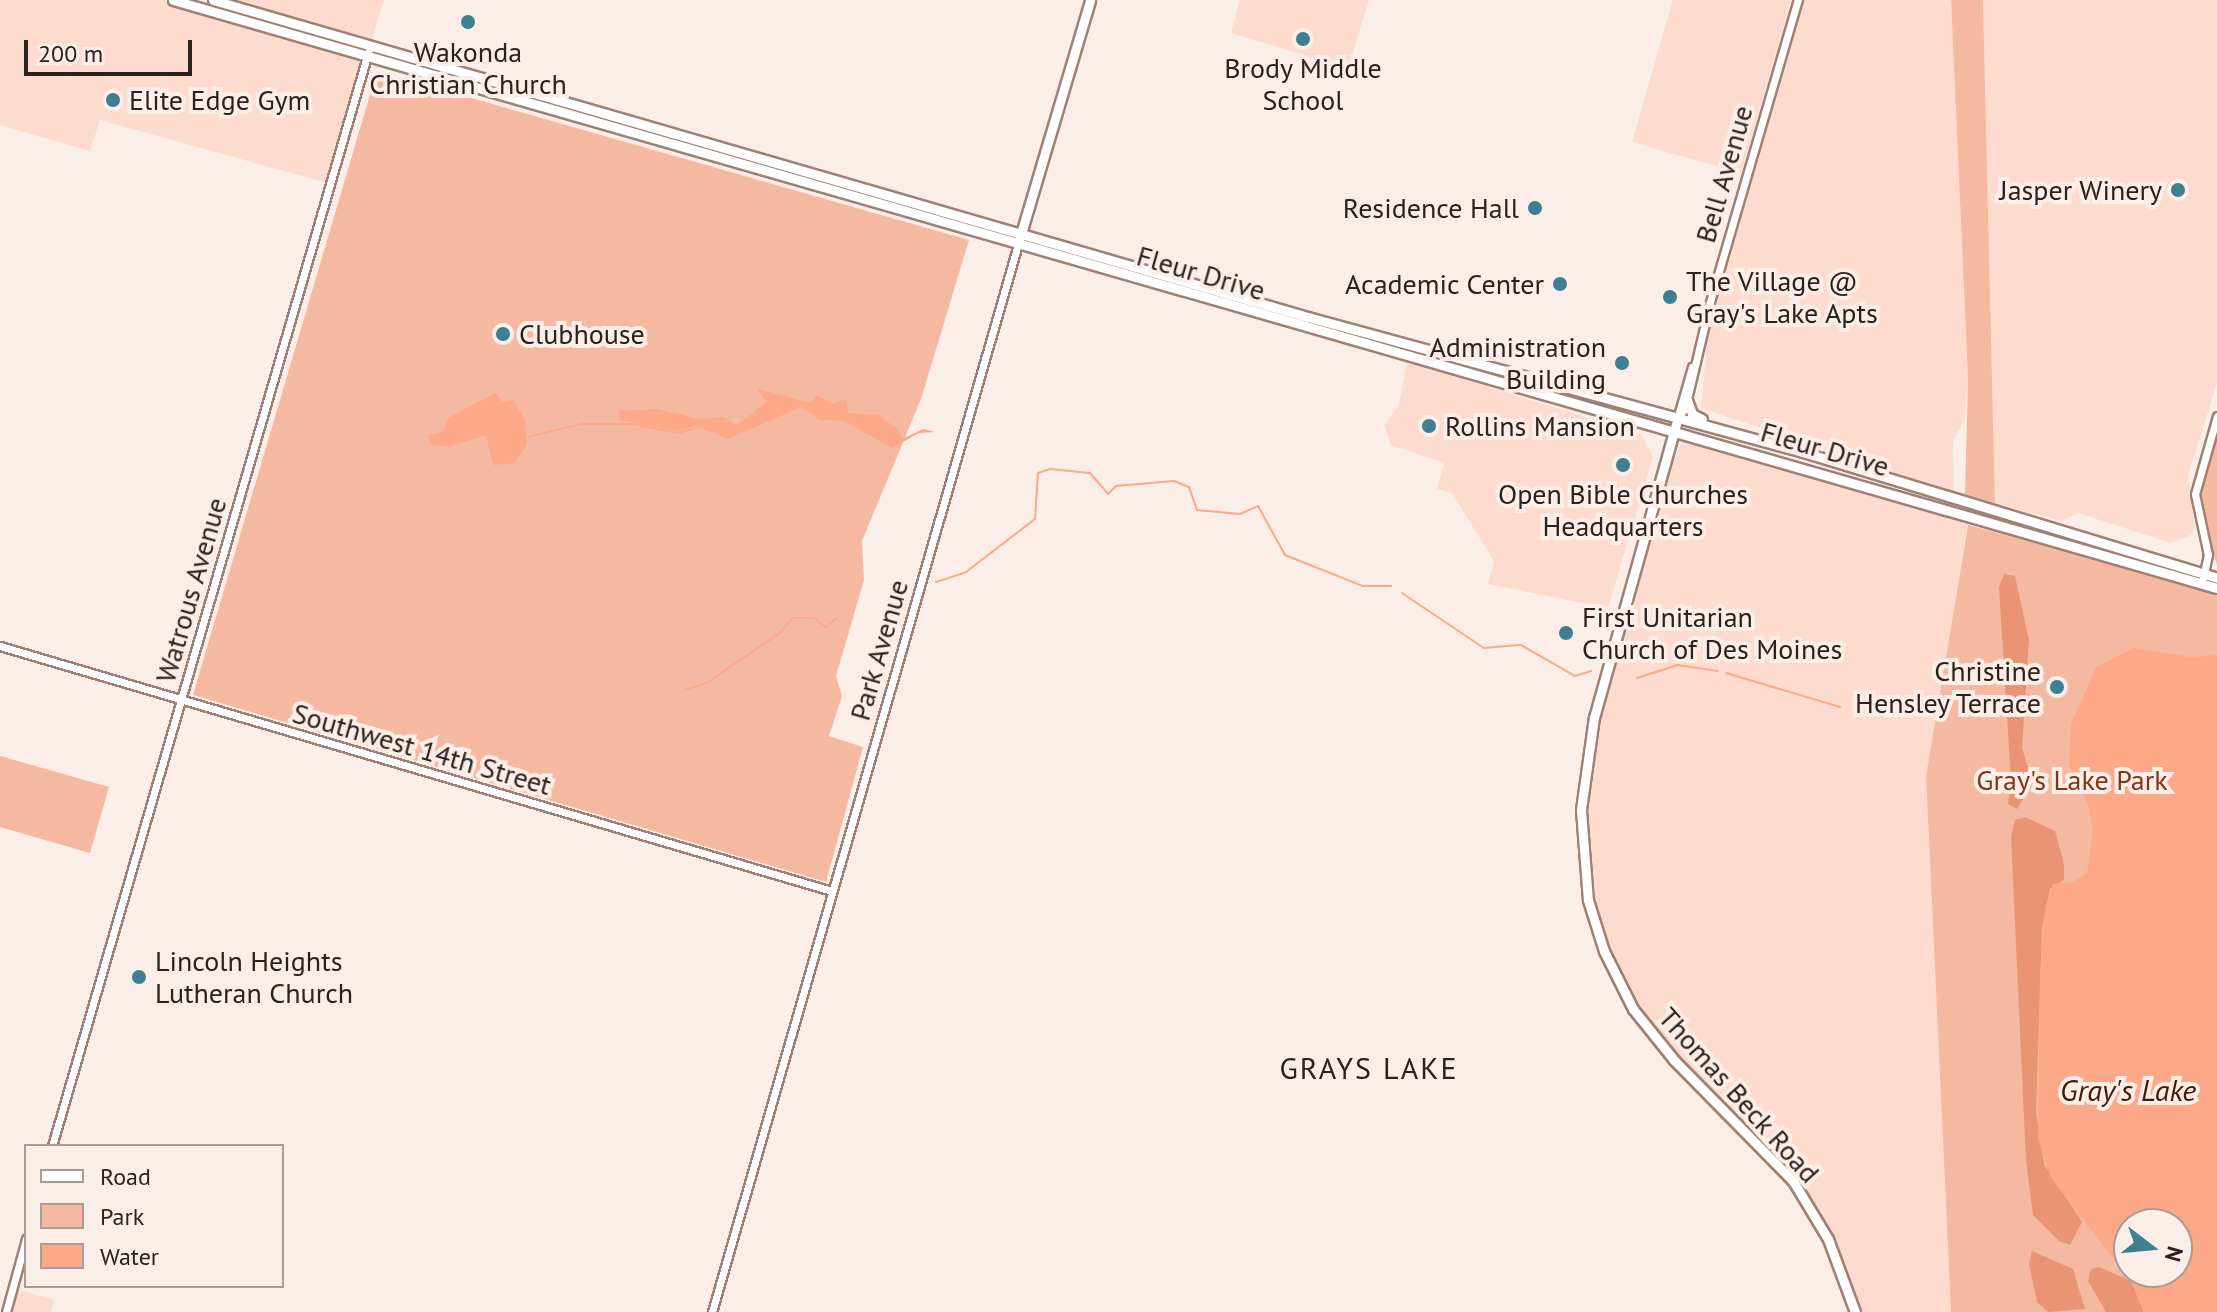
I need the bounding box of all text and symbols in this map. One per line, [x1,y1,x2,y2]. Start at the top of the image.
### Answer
marker: Wakonda Christian Church [459,13,477,31]
scale bar [28,24,196,74]
marker: Brody Middle School [1294,30,1312,48]
place label: Wakonda Christian Church [369,35,567,101]
text: 200 m [38,38,103,69]
place label: Brody Middle School [1224,51,1382,117]
place label: Elite Edge Gym [129,83,310,117]
marker: Elite Edge Gym [104,91,122,109]
street label: Bell Avenue [1688,101,1760,247]
place label: Jasper Winery [1999,173,2162,207]
marker: Jasper Winery [2169,181,2187,199]
place label: Residence Hall [1343,191,1519,225]
marker: Residence Hall [1526,199,1544,217]
street label: Fleur Drive [1133,239,1269,307]
place label: The Village @ Gray's Lake Apts [1686,264,1879,330]
place label: Academic Center [1344,267,1544,301]
marker: Academic Center [1551,275,1569,293]
marker: The Village @ Gray's Lake Apts [1661,288,1679,306]
place label: Clubhouse [519,317,645,351]
marker: Clubhouse [494,325,512,343]
place label: Administration Building [1429,330,1606,396]
marker: Administration Building [1613,354,1631,372]
place label: Rollins Mansion [1445,409,1635,443]
street label: Fleur Drive [1757,415,1893,483]
marker: Rollins Mansion [1420,417,1438,435]
marker: Open Bible Churches Headquarters [1614,456,1632,474]
place label: Open Bible Churches Headquarters [1498,477,1748,543]
street label: Watrous Avenue [148,493,234,687]
street label: Park Avenue [843,575,915,725]
place label: First Unitarian Church of Des Moines [1582,600,1842,666]
marker: First Unitarian Church of Des Moines [1557,624,1575,642]
place label: Christine Hensley Terrace [1853,654,2041,720]
marker: Christine Hensley Terrace [2048,678,2066,696]
street label: Southwest 14th Street [289,696,555,802]
park label: Gray's Lake Park [1976,763,2168,797]
place label: Lincoln Heights Lutheran Church [155,944,353,1010]
marker: Lincoln Heights Lutheran Church [130,968,148,986]
street label: Thomas Beck Road [1651,1000,1827,1190]
district label: GRAYS LAKE [1279,1050,1459,1086]
water label: Gray's Lake [2060,1072,2196,1108]
legend [24,1144,284,1288]
text: Road [100,1161,151,1192]
text: Park [100,1201,144,1232]
north arrow [2113,1208,2193,1288]
text: Water [100,1241,159,1272]
text: N [2159,1243,2190,1265]

